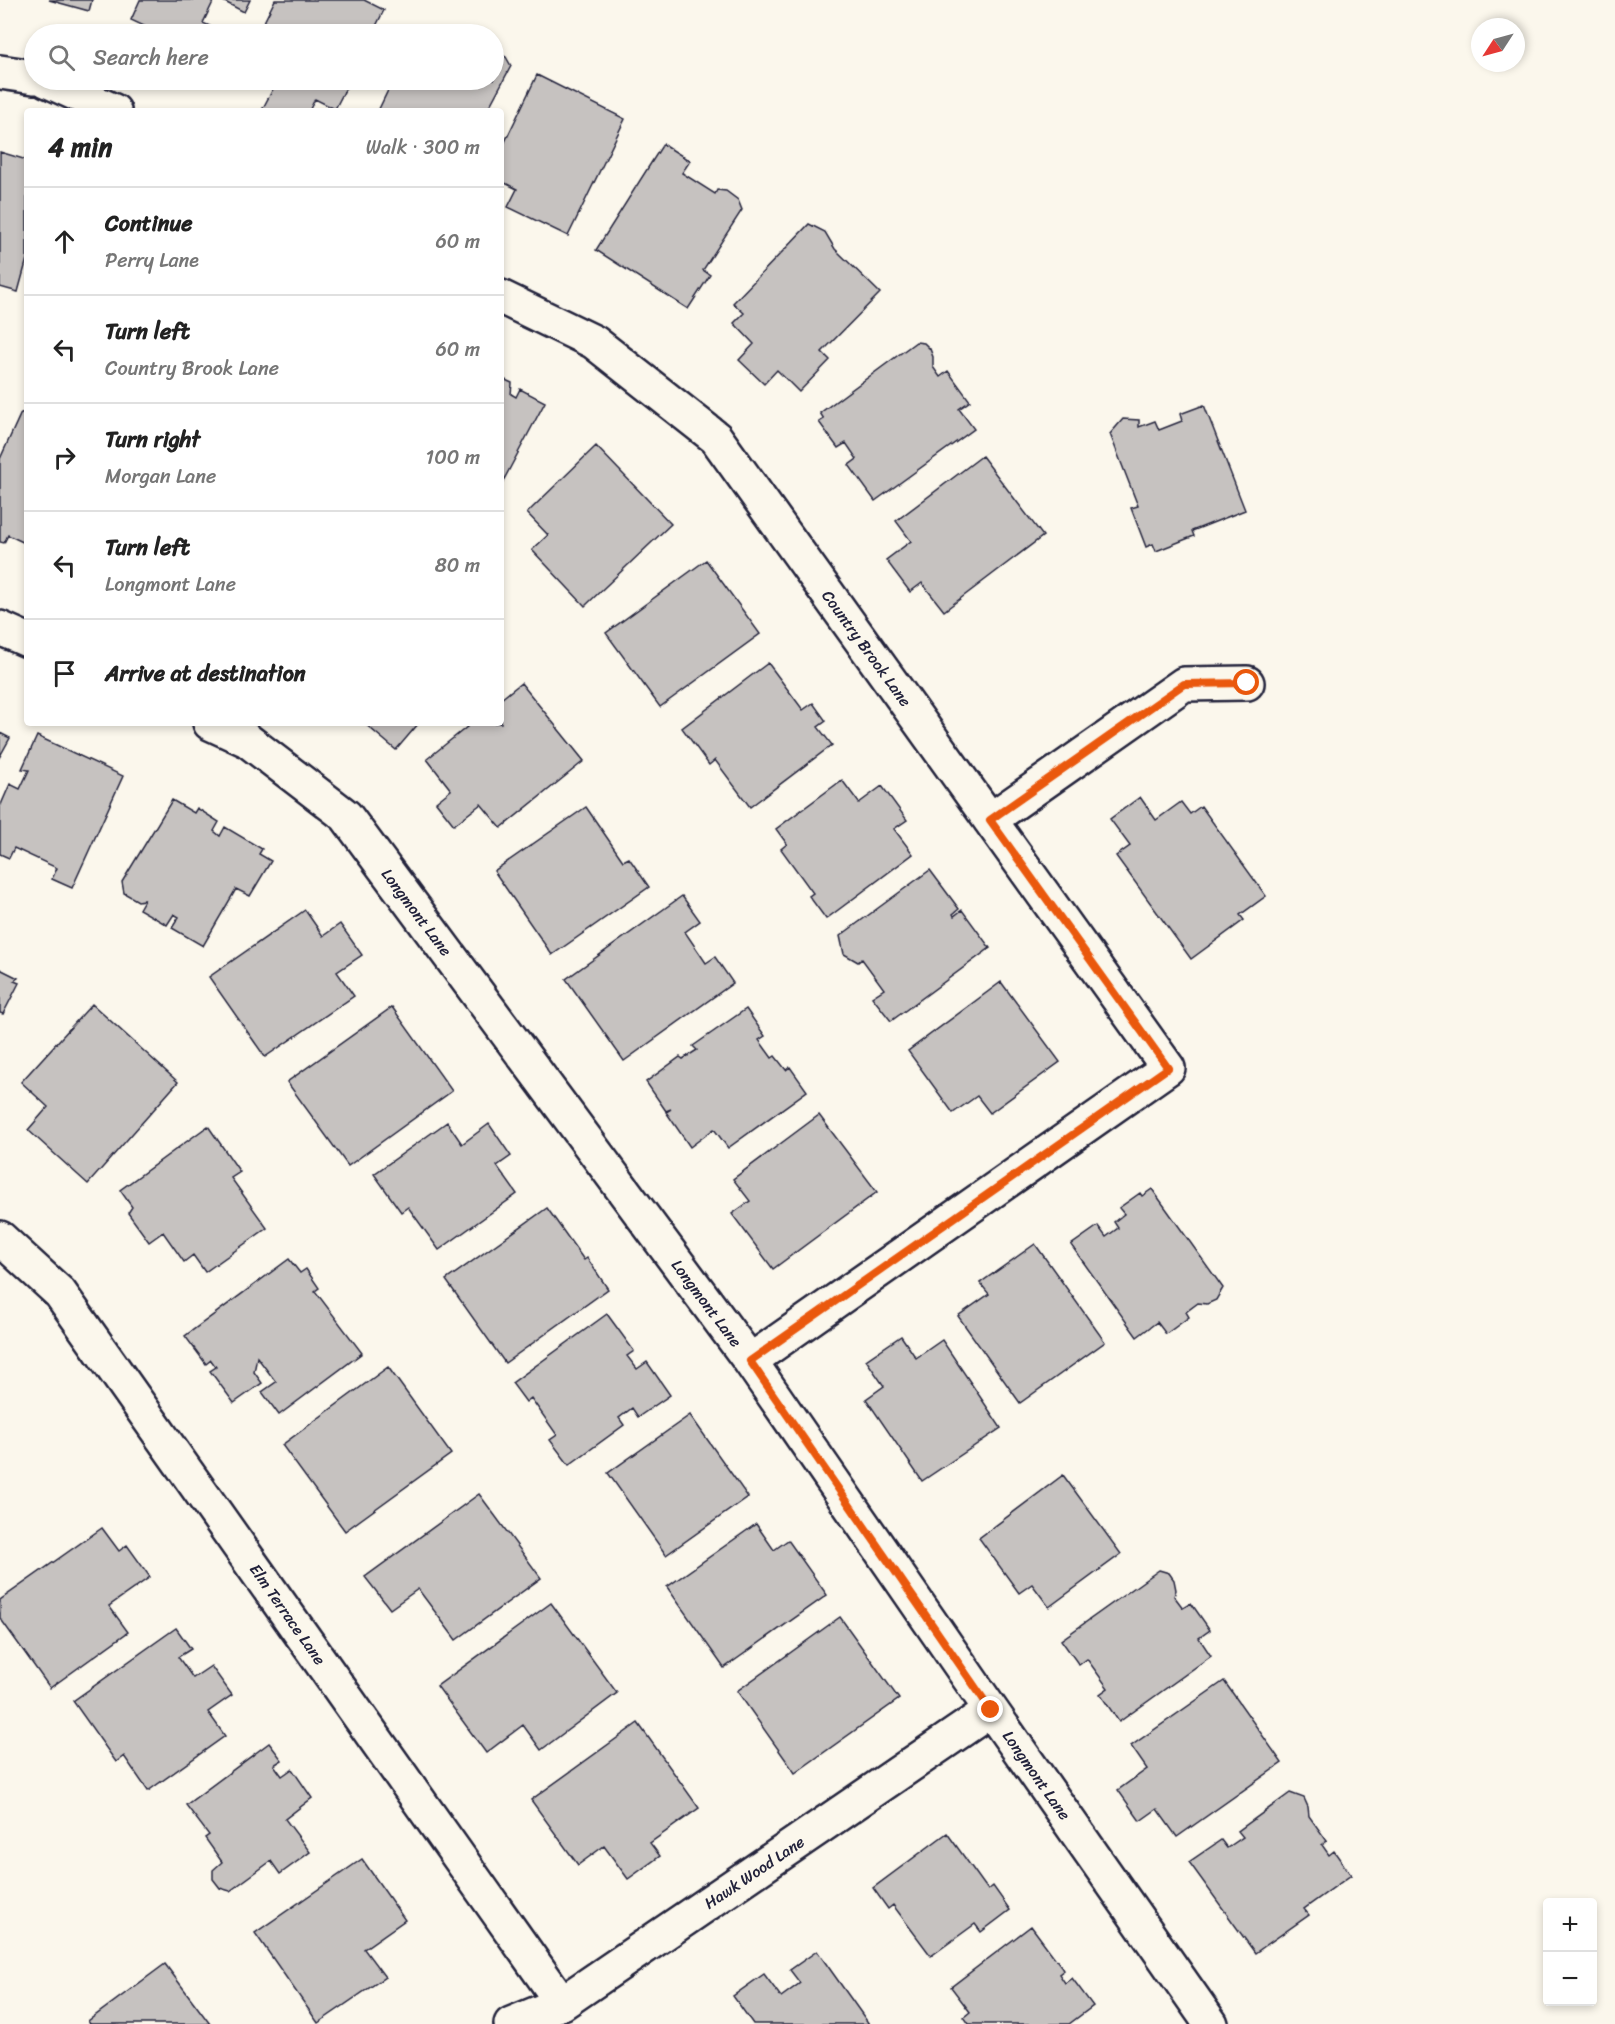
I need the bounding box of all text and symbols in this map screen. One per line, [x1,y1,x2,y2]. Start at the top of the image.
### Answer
north arrow [1471,18,1525,72]
search box [24,24,504,90]
text: Search here [93,38,209,77]
icon: search [45,41,78,74]
text: 4 min [48,124,112,170]
text: Walk · 300 m [366,130,480,165]
text: Continue [105,204,193,243]
text: 60 m [435,224,480,259]
icon: ahead [48,225,81,258]
text: Perry Lane [105,243,199,278]
text: Turn left [105,312,190,351]
text: 60 m [435,332,480,367]
icon: left [48,333,81,366]
text: Country Brook Lane [105,351,279,386]
text: Turn right [105,420,200,459]
text: 100 m [426,440,480,475]
icon: right [48,441,81,474]
text: Morgan Lane [105,459,216,494]
text: Turn left [105,528,190,567]
text: 80 m [435,548,480,583]
icon: left [48,549,81,582]
text: Longmont Lane [105,567,236,602]
street label: Country Brook Lane [814,583,919,713]
text: Arrive at destination [105,654,306,693]
icon: arrive [48,657,81,690]
route start [1233,669,1259,695]
street label: Longmont Lane [373,862,460,963]
street label: Longmont Lane [663,1253,750,1354]
street label: Elm Terrace Lane [242,1557,334,1671]
route end [977,1696,1003,1722]
street label: Longmont Lane [995,1724,1079,1827]
street label: Hawk Wood Lane [698,1828,811,1917]
map controls [1543,1898,1597,2006]
button: + [1543,1898,1597,1952]
button: − [1543,1952,1597,2006]

